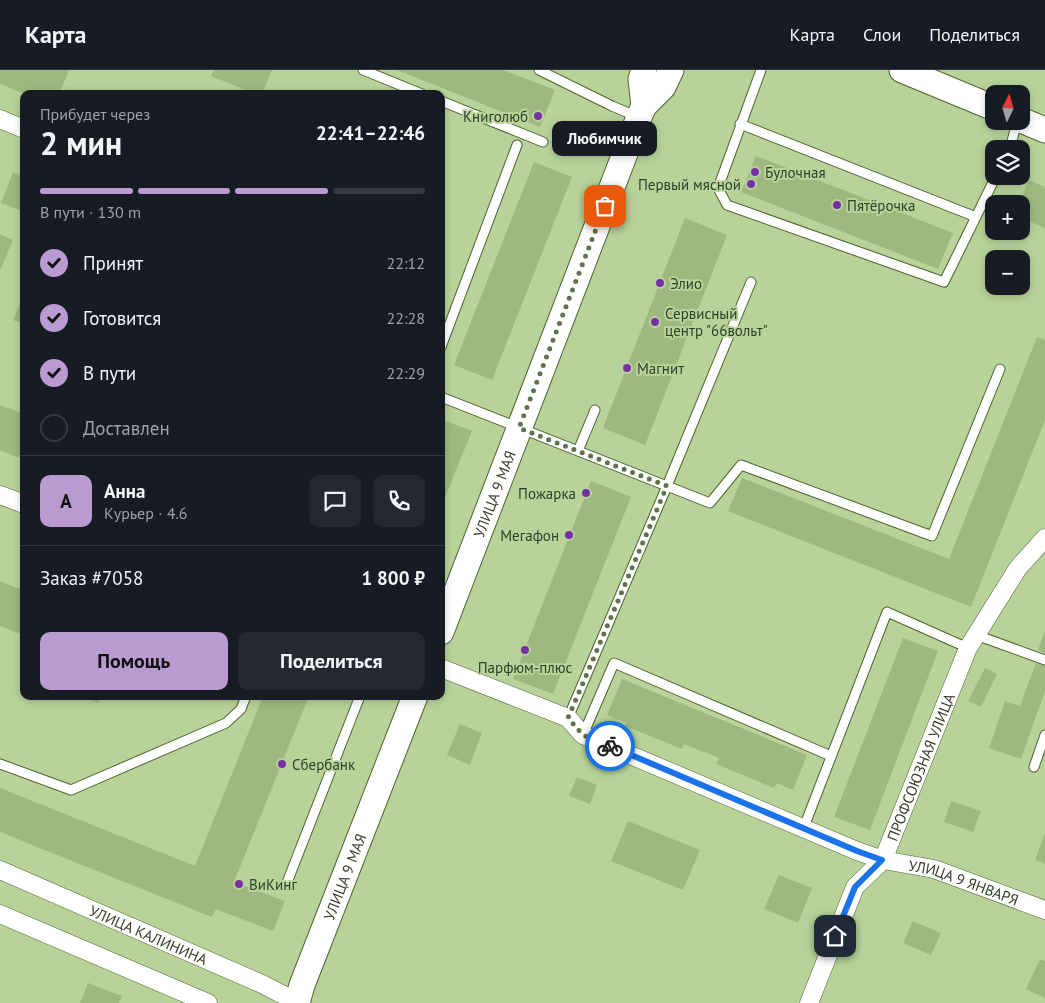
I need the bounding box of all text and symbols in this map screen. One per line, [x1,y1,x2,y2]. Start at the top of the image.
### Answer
text: Карта [25,19,87,50]
text: Карта [790,23,835,46]
text: Слои [863,23,901,46]
text: Поделиться [929,23,1020,46]
north arrow [985,85,1030,130]
map controls [985,85,1030,295]
text: Прибудет через [40,104,150,124]
place label: Книголюб [463,107,528,126]
marker: Книголюб [532,110,544,122]
text: 22:41–22:46 [316,121,425,145]
callout: Любимчик [552,121,658,156]
text: 2 мин [40,122,122,164]
text: Любимчик [567,128,642,148]
button: layers [985,140,1030,185]
place label: Булочная [765,163,826,182]
marker: Булочная [749,166,761,178]
place label: Первый мясной [638,175,741,194]
marker: Первый мясной [745,178,757,190]
pin [584,185,626,227]
icon: bag [591,192,619,220]
button: + [985,195,1030,240]
place label: Пятёрочка [847,196,915,215]
marker: Пятёрочка [831,199,843,211]
text: В пути · 130 m [40,202,141,222]
icon: check [40,249,68,277]
button: − [985,250,1030,295]
text: Принят [83,251,143,275]
text: 22:12 [387,253,425,273]
place label: Элио [670,274,702,293]
marker: Элио [654,277,666,289]
icon: check [40,304,68,332]
place label: Сервисный центр "66вольт" [665,304,768,340]
text: Готовится [83,306,161,330]
text: 22:28 [387,308,425,328]
marker: Сервисный центр "66вольт" [649,316,661,328]
icon: check [40,359,68,387]
place label: Магнит [637,359,684,378]
text: В пути [83,361,136,385]
marker: Магнит [621,362,633,374]
text: 22:29 [387,363,425,383]
text: Доставлен [83,416,170,440]
street label: УЛИЦА 9 МАЯ [469,448,519,540]
button: chat [309,475,361,527]
button: phone [373,475,425,527]
text: Анна [104,479,145,503]
place label: Пожарка [518,484,576,503]
marker: Пожарка [580,487,592,499]
text: А [60,489,72,513]
text: Курьер · 4.6 [104,503,188,523]
place label: Мегафон [500,526,559,545]
marker: Мегафон [563,529,575,541]
text: Заказ #7058 [40,566,143,590]
text: 1 800 ₽ [362,566,425,590]
button: Помощь [40,632,228,690]
button: Поделиться [238,632,425,690]
marker: Парфюм-плюс [519,644,531,656]
place label: Парфюм-плюс [478,658,573,677]
street label: ПРОФСОЮЗНАЯ УЛИЦА [882,690,959,844]
courier [585,721,635,771]
icon: bike [596,732,624,760]
place label: Сбербанк [292,755,356,774]
marker: Сбербанк [276,758,288,770]
street label: УЛИЦА 9 МАЯ [319,831,370,923]
street label: УЛИЦА 9 ЯНВАРЯ [907,855,1021,909]
place label: ВиКинг [249,875,297,894]
marker: ВиКинг [233,878,245,890]
street label: УЛИЦА КАЛИНИНА [87,901,211,969]
pin [814,915,856,957]
icon: home [821,922,849,950]

